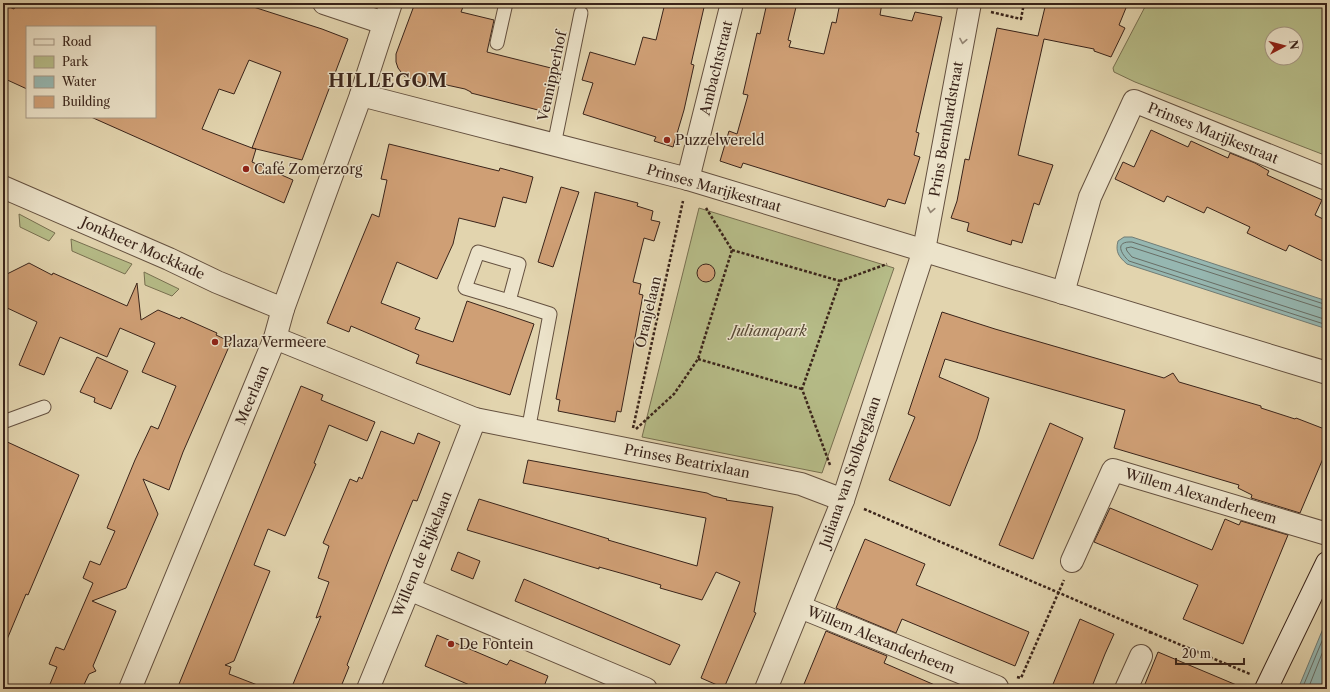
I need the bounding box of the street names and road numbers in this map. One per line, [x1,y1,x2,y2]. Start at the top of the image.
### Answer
street label: Ambachtstraat [695,19,736,118]
street label: Vennipperhof [533,27,571,124]
street label: Prins Bernhardstraat [925,60,967,198]
street label: Prinses Marijkestraat [1145,99,1281,167]
street label: Prinses Marijkestraat [645,160,784,216]
street label: Jonkheer Mockkade [77,212,208,283]
street label: Oranjelaan [631,274,665,350]
street label: Meerlaan [231,362,273,428]
street label: Juliana van Stolberglaan [815,394,884,552]
street label: Prinses Beatrixlaan [623,440,752,482]
street label: Willem Alexanderheem [1122,464,1279,528]
street label: Willem de Rijkelaan [388,488,456,620]
street label: Willem Alexanderheem [804,602,958,678]

